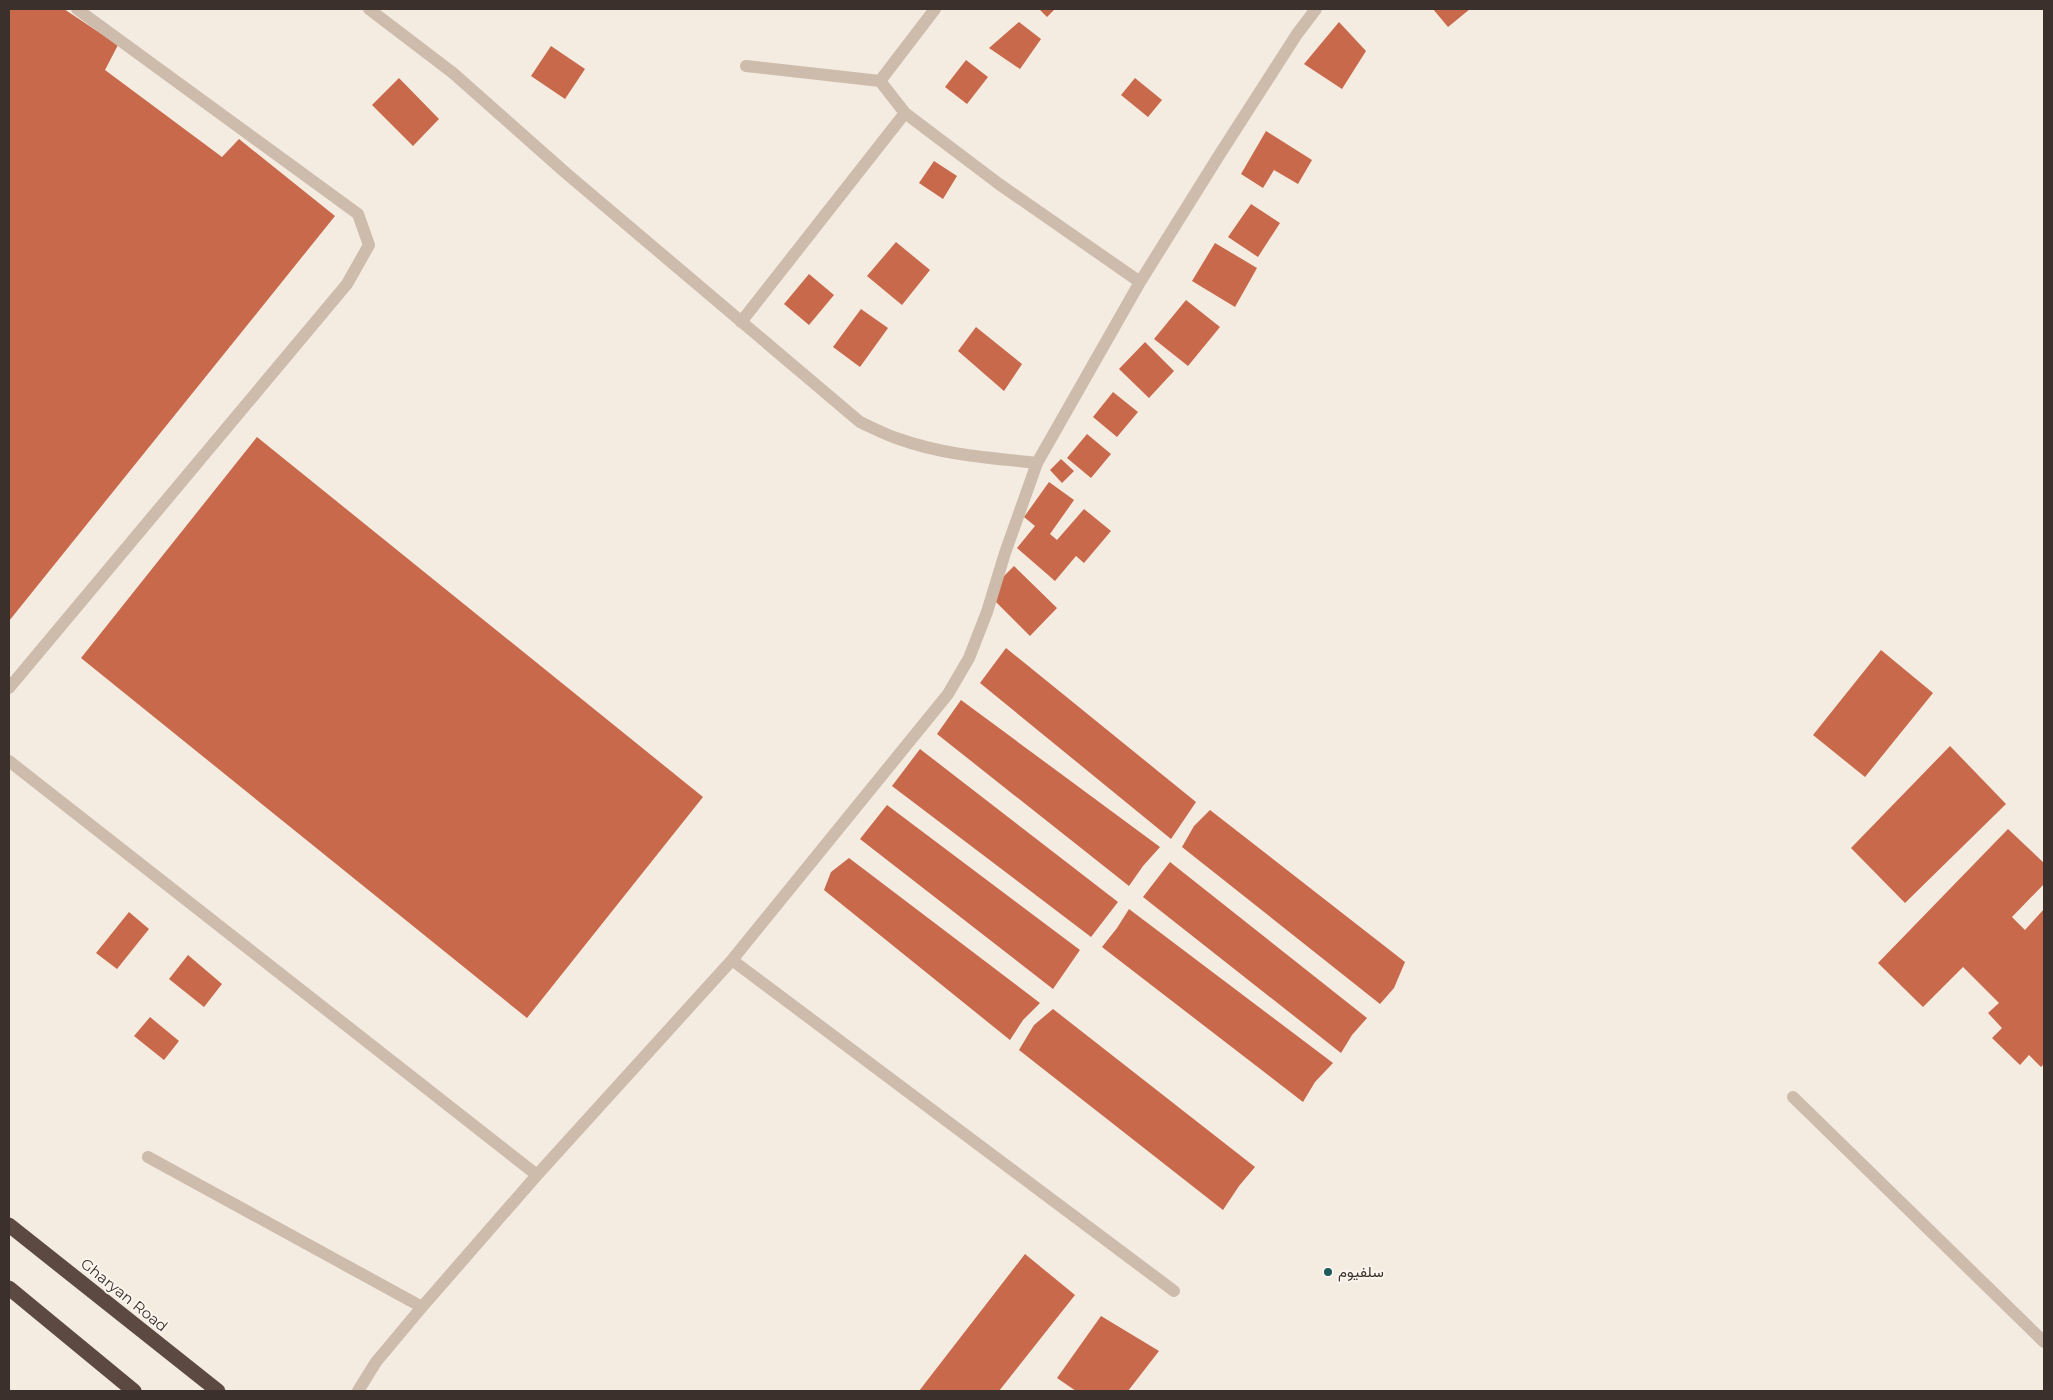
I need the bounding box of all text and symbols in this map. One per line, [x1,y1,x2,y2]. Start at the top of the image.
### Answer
street label: Gharyan Road [77,1254,172,1336]
place label: سلفيوم [1338,1262,1384,1282]
marker: سلفيوم [1322,1266,1334,1278]

